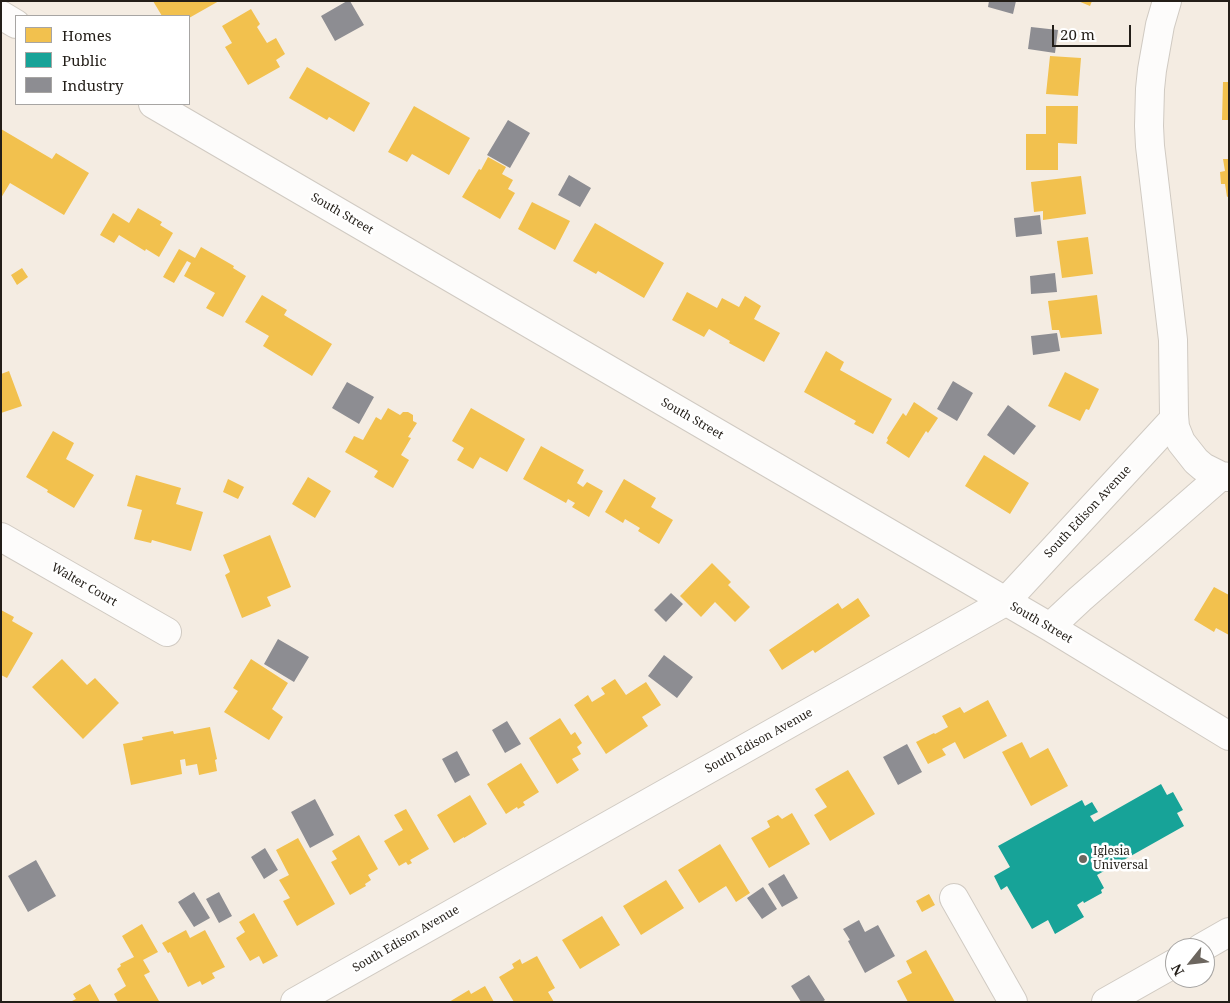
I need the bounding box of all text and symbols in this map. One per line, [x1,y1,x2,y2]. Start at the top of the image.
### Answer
legend [15,15,190,105]
scale bar [1055,15,1134,47]
text: 20 m [1060,24,1095,44]
text: Homes [62,25,112,45]
text: Public [62,50,107,70]
text: Industry [62,75,124,95]
street label: South Street [308,190,376,238]
street label: South Street [658,395,726,443]
street label: South Edison Avenue [1042,463,1134,561]
street label: Walter Court [49,560,119,610]
street label: South Street [1007,599,1075,647]
street label: South Edison Avenue [703,705,815,777]
place label: Iglesia Universal [1093,845,1148,873]
marker: Iglesia Universal [1077,853,1089,865]
street label: South Edison Avenue [350,903,462,975]
north arrow [1165,938,1215,988]
text: N [1166,961,1188,979]

